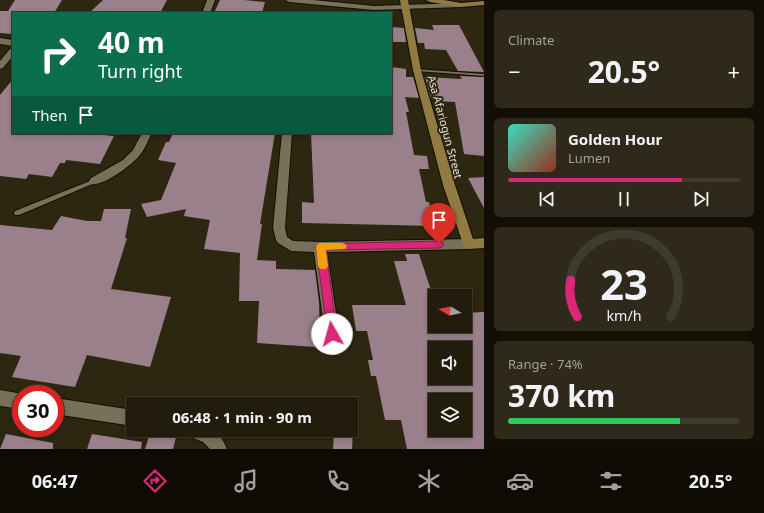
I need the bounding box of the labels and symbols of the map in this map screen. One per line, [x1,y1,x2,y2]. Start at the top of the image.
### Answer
street label: Asa Afariogun Street [424,74,466,180]
pin [422,203,456,244]
north arrow [428,289,472,333]
position arrow [311,313,353,355]
speed limit sign: 30 [12,385,64,437]

